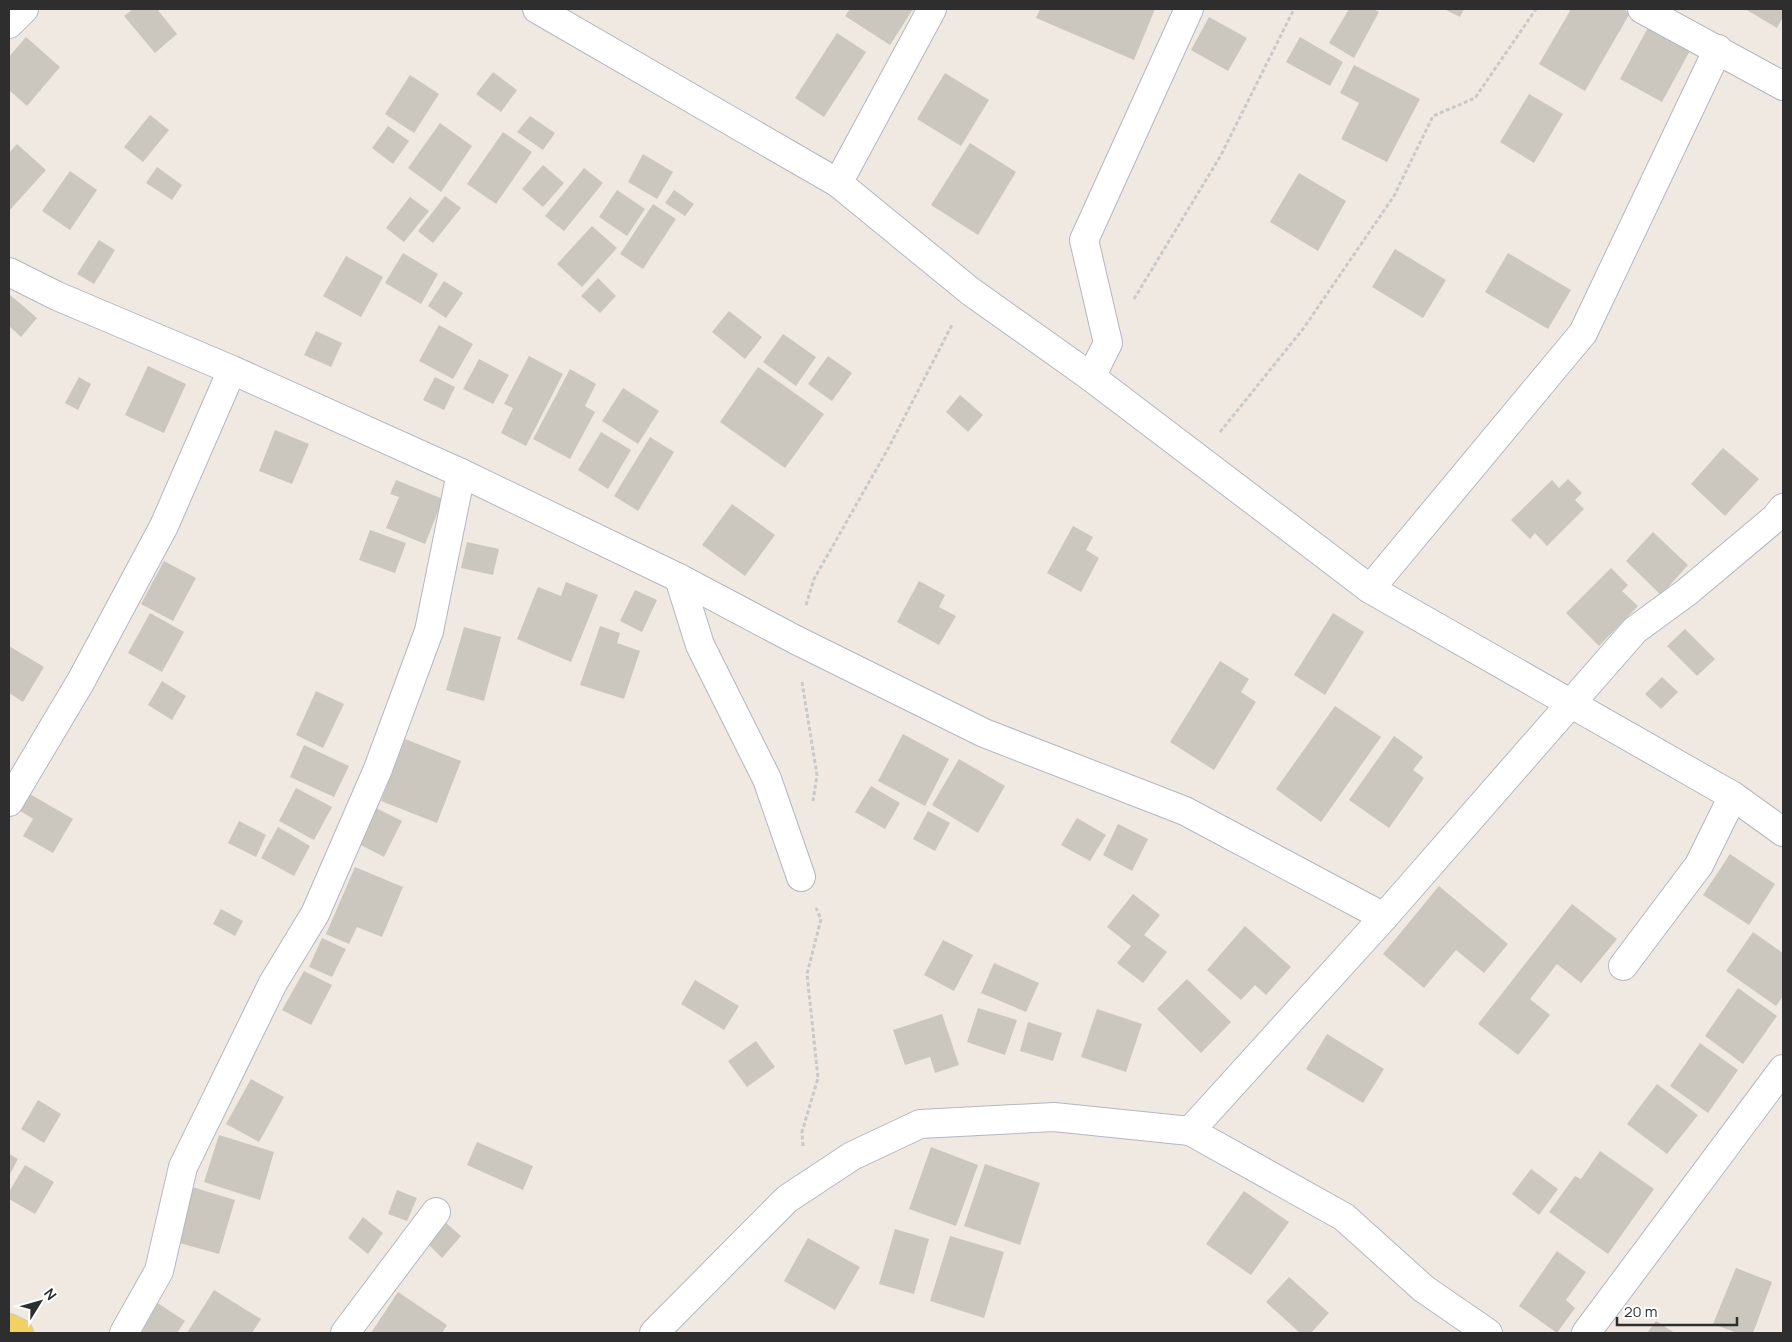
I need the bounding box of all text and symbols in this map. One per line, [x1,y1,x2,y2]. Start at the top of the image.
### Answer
north arrow [15,1277,65,1327]
text: N [40,1284,61,1304]
scale bar [1617,1294,1737,1326]
text: 20 m [1624,1301,1657,1322]

